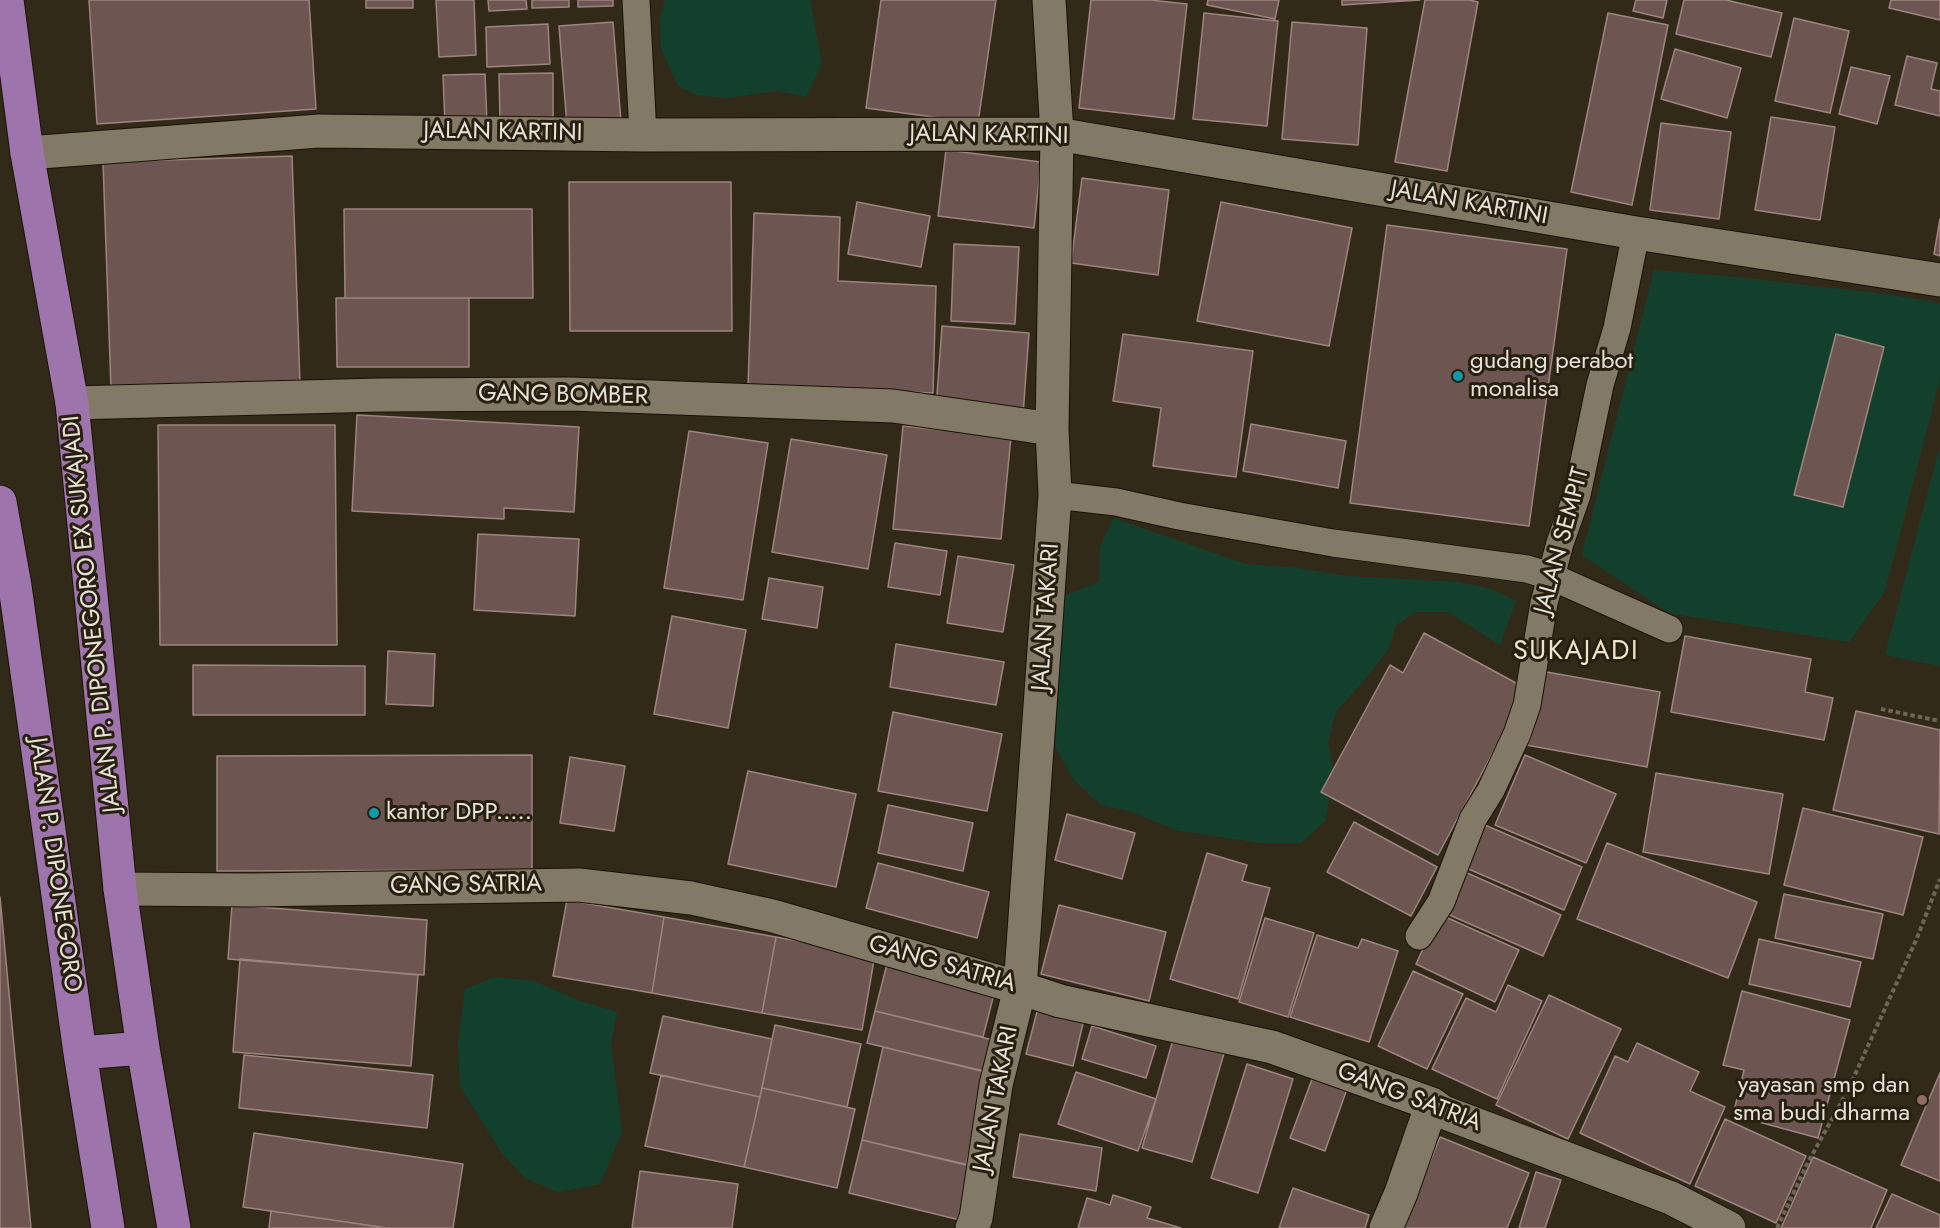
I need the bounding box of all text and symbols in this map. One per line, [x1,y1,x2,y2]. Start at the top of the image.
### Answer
street label: JALAN KARTINI [423,117,583,149]
street label: JALAN KARTINI [909,120,1069,152]
street label: JALAN KARTINI [1388,176,1550,232]
place label: gudang perabot monalisa [1470,348,1633,404]
marker: gudang perabot monalisa [1451,369,1465,383]
street label: GANG BOMBER [478,380,648,412]
street label: JALAN P. DIPONEGORO EX SUKAJADI [58,414,128,814]
street label: JALAN SEMPIT [1530,464,1596,618]
street label: JALAN TAKARI [1027,542,1067,692]
district label: SUKAJADI [1513,636,1639,668]
street label: JALAN P. DIPONEGORO [22,736,86,994]
place label: kantor DPP..... [386,799,532,827]
marker: kantor DPP..... [367,806,381,820]
street label: GANG SATRIA [390,870,542,902]
street label: GANG SATRIA [865,930,1019,1000]
street label: JALAN TAKARI [969,1024,1025,1174]
street label: GANG SATRIA [1333,1057,1485,1139]
place label: yayasan smp dan sma budi dharma [1733,1072,1910,1128]
marker: yayasan smp dan sma budi dharma [1915,1093,1929,1107]

